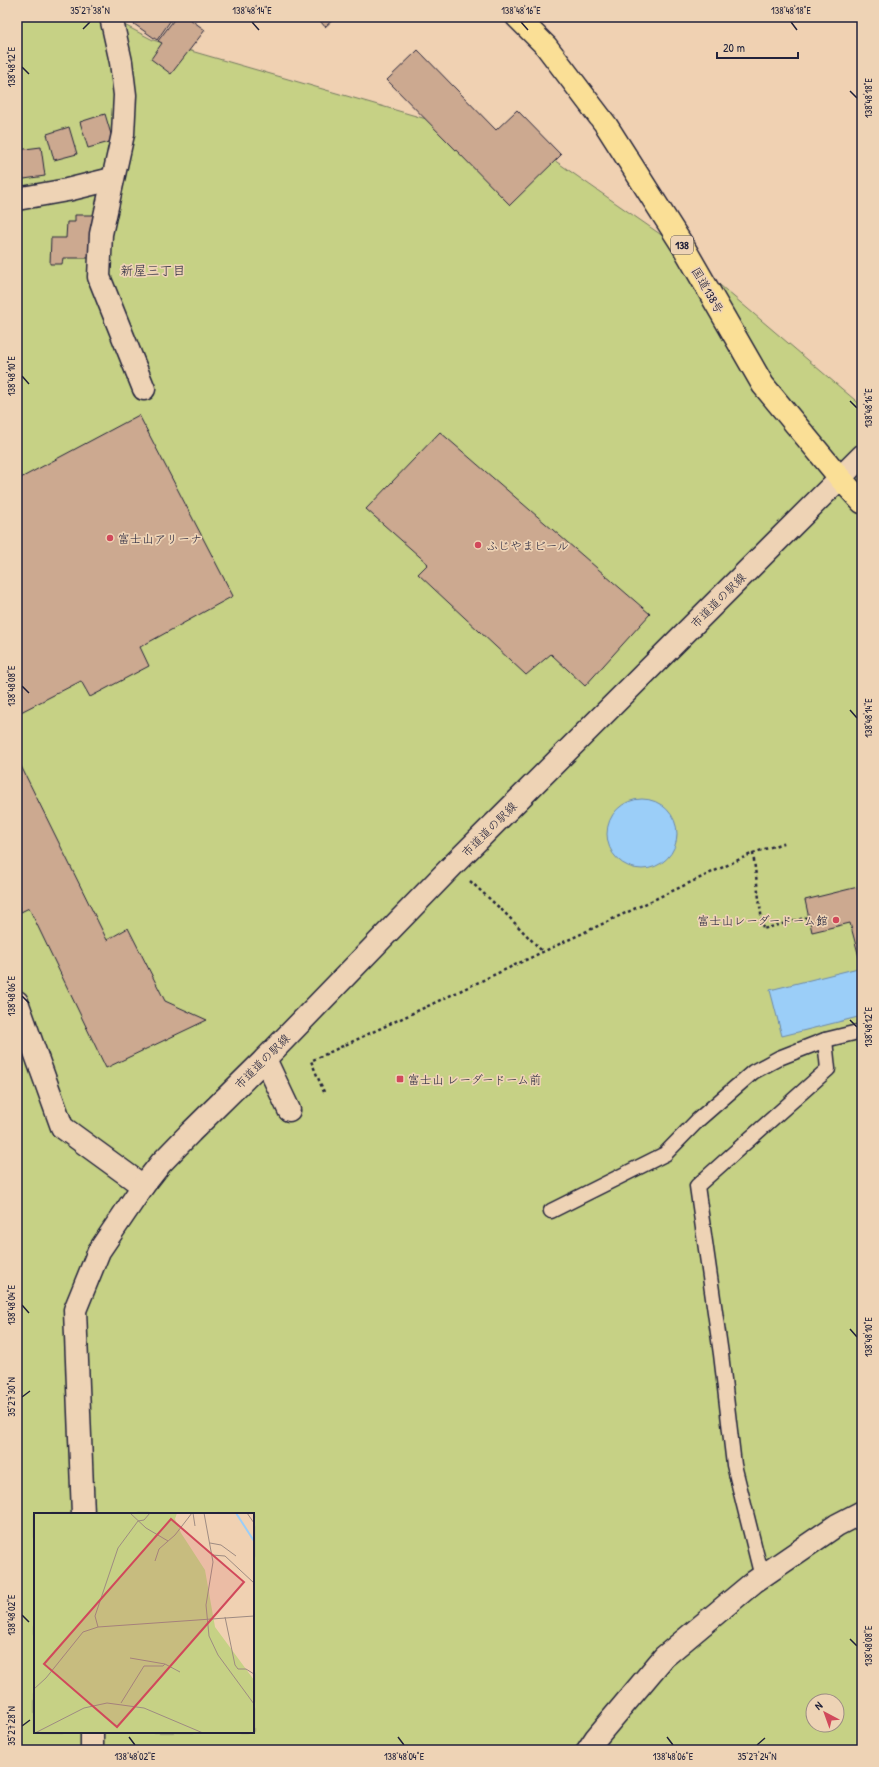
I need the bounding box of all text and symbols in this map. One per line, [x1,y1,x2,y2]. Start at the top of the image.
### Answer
text: 35°27'38"N [70,4,110,17]
text: 138°48'14"E [232,4,272,17]
text: 138°48'16"E [501,4,541,17]
text: 138°48'18"E [771,4,812,17]
scale bar [717,34,798,60]
text: 20 m [723,39,745,56]
text: 138°48'12"E [5,46,18,87]
text: 138°48'18"E [862,77,875,118]
road number: 138 [671,236,693,254]
district label: 新屋三丁目 [120,261,186,279]
street label: 国道138号 [688,264,728,316]
text: 138°48'10"E [5,355,18,396]
text: 138°48'16"E [862,388,875,428]
place label: 富士山アリーナ [118,530,202,547]
marker: 富士山アリーナ [105,533,115,543]
place label: ふじやまビール [486,537,569,554]
marker: ふじやまビール [473,540,483,550]
street label: 市道道の駅線 [687,569,749,631]
text: 138°48'08"E [5,665,18,706]
text: 138°48'14"E [862,698,875,738]
street label: 市道道の駅線 [458,798,520,860]
place label: 富士山レーダードーム館 [697,912,828,929]
marker: 富士山レーダードーム館 [831,915,841,925]
text: 138°48'06"E [5,975,18,1016]
text: 138°48'12"E [862,1006,875,1047]
street label: 市道道の駅線 [231,1030,293,1092]
place label: 富士山 レーダードーム前 [408,1071,541,1088]
marker: 富士山 レーダードーム前 [395,1074,405,1084]
text: 138°48'04"E [5,1284,18,1325]
text: 138°48'10"E [862,1316,875,1357]
text: 35°27'30"N [5,1377,18,1417]
inset map [34,1513,254,1733]
text: 138°48'02"E [5,1594,18,1636]
text: 138°48'08"E [862,1625,875,1666]
north arrow [805,1693,845,1733]
text: N [812,1698,825,1713]
text: 35°27'28"N [5,1706,18,1746]
text: 138°48'02"E [114,1750,156,1763]
text: 138°48'04"E [384,1750,425,1763]
text: 138°48'06"E [653,1750,694,1763]
text: 35°27'24"N [737,1750,777,1763]

